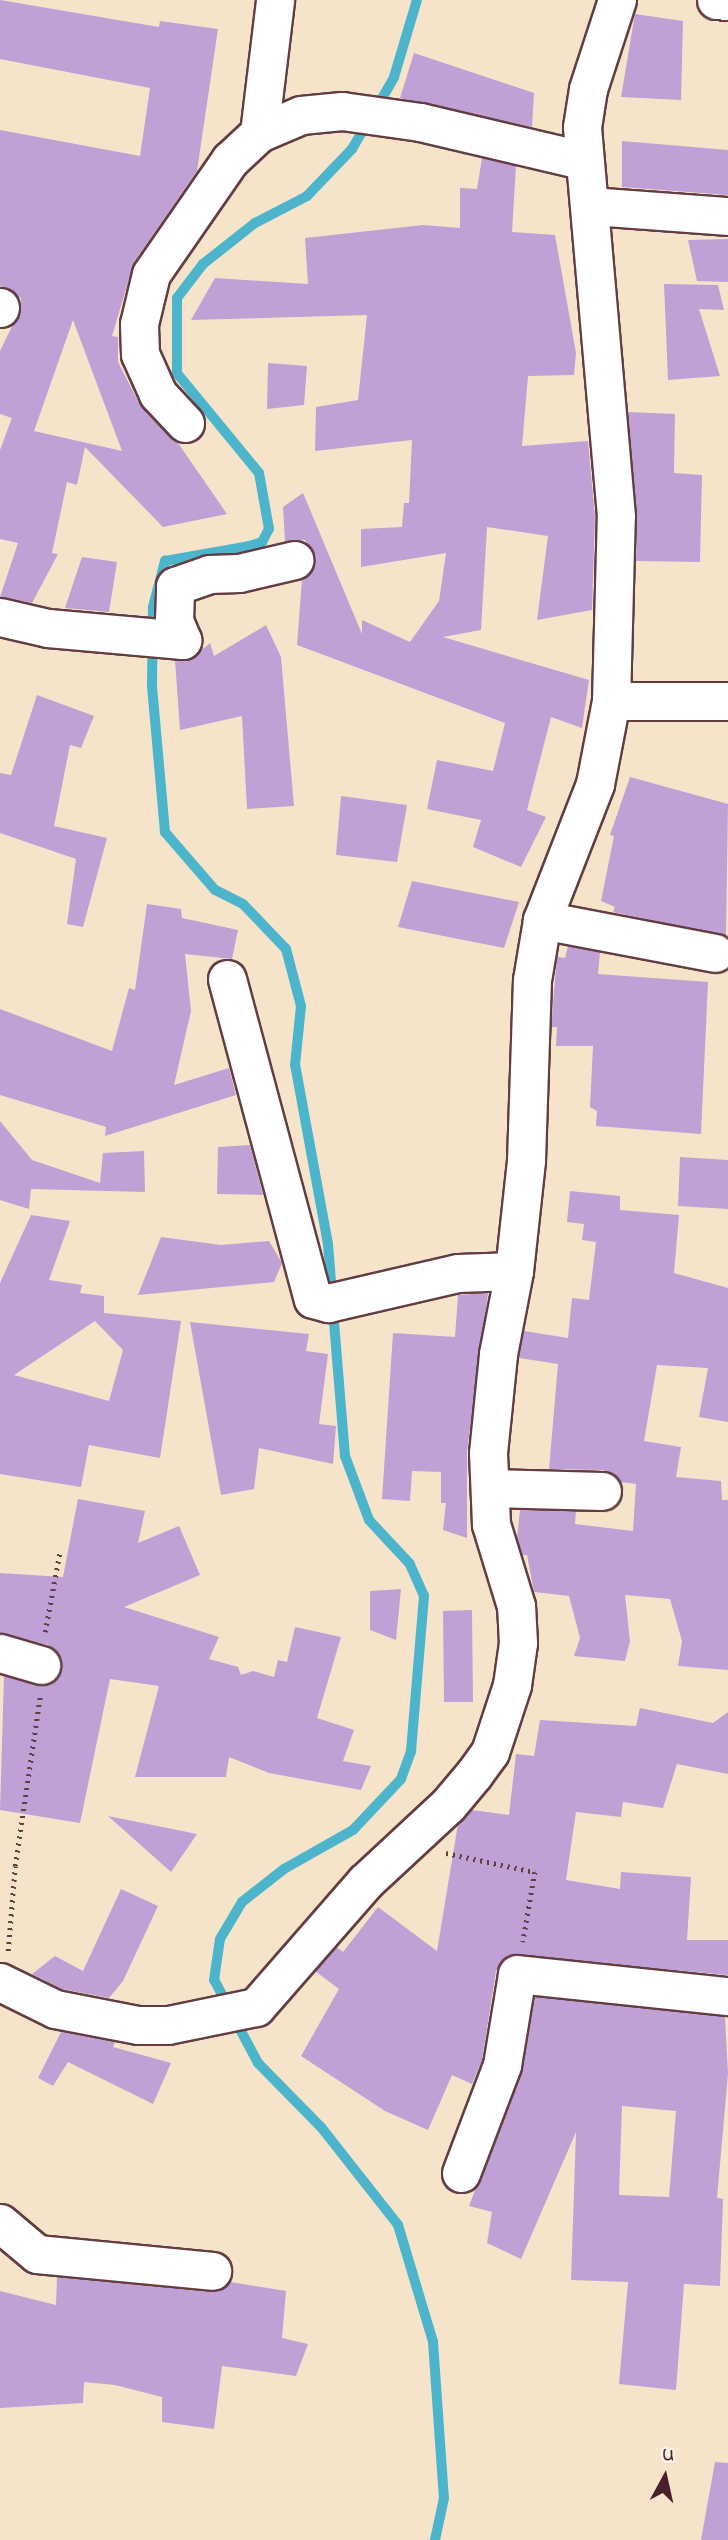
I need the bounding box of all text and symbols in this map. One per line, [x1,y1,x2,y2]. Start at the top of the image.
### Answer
north arrow [630,2442,700,2512]
text: U [660,2442,676,2470]

